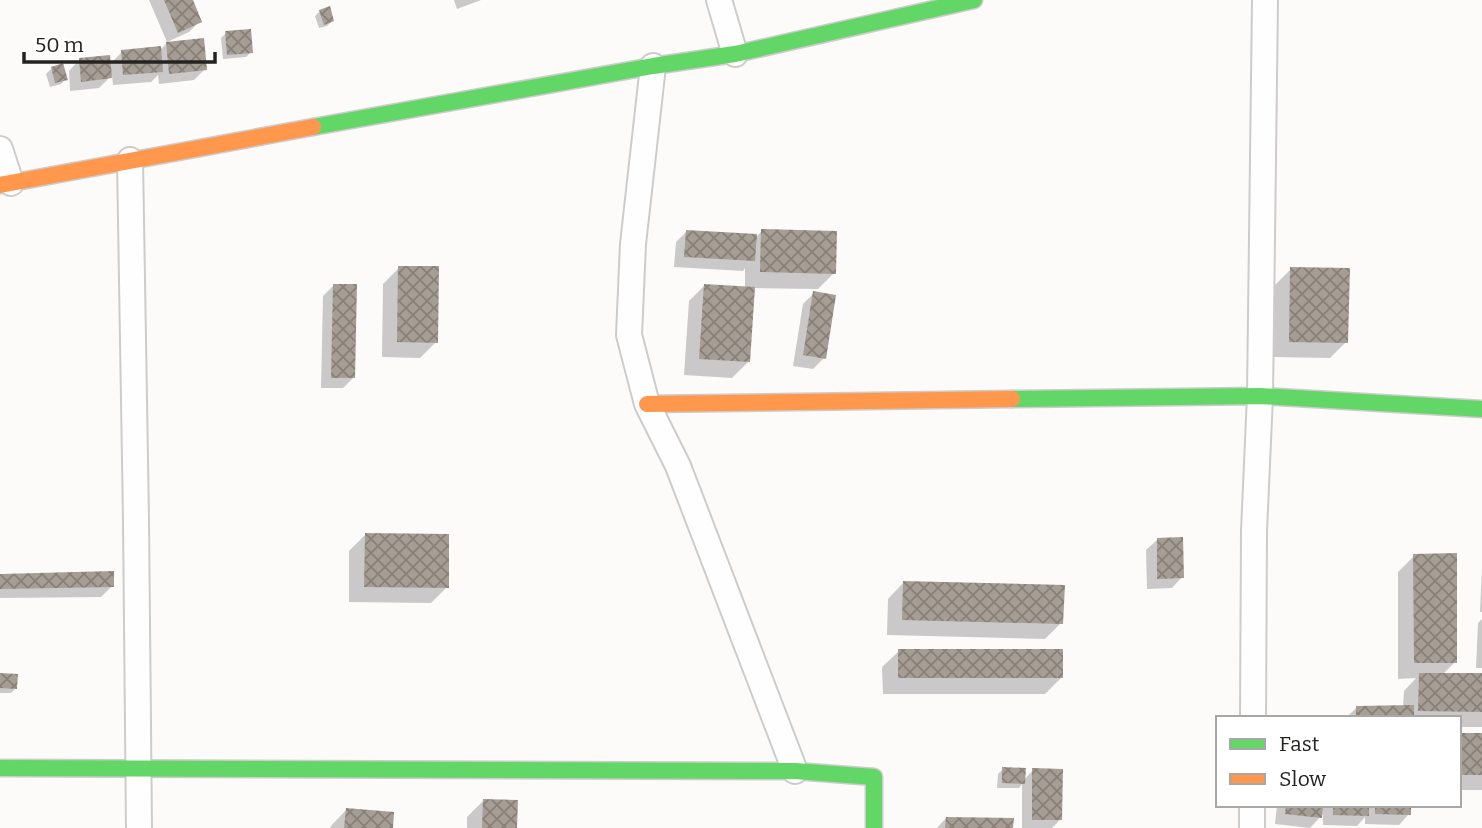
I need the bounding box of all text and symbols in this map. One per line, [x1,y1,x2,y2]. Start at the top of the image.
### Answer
scale bar [24,21,215,65]
text: 50 m [35,32,84,58]
legend [1216,716,1461,807]
text: Fast [1279,731,1320,757]
text: Slow [1279,766,1326,792]

